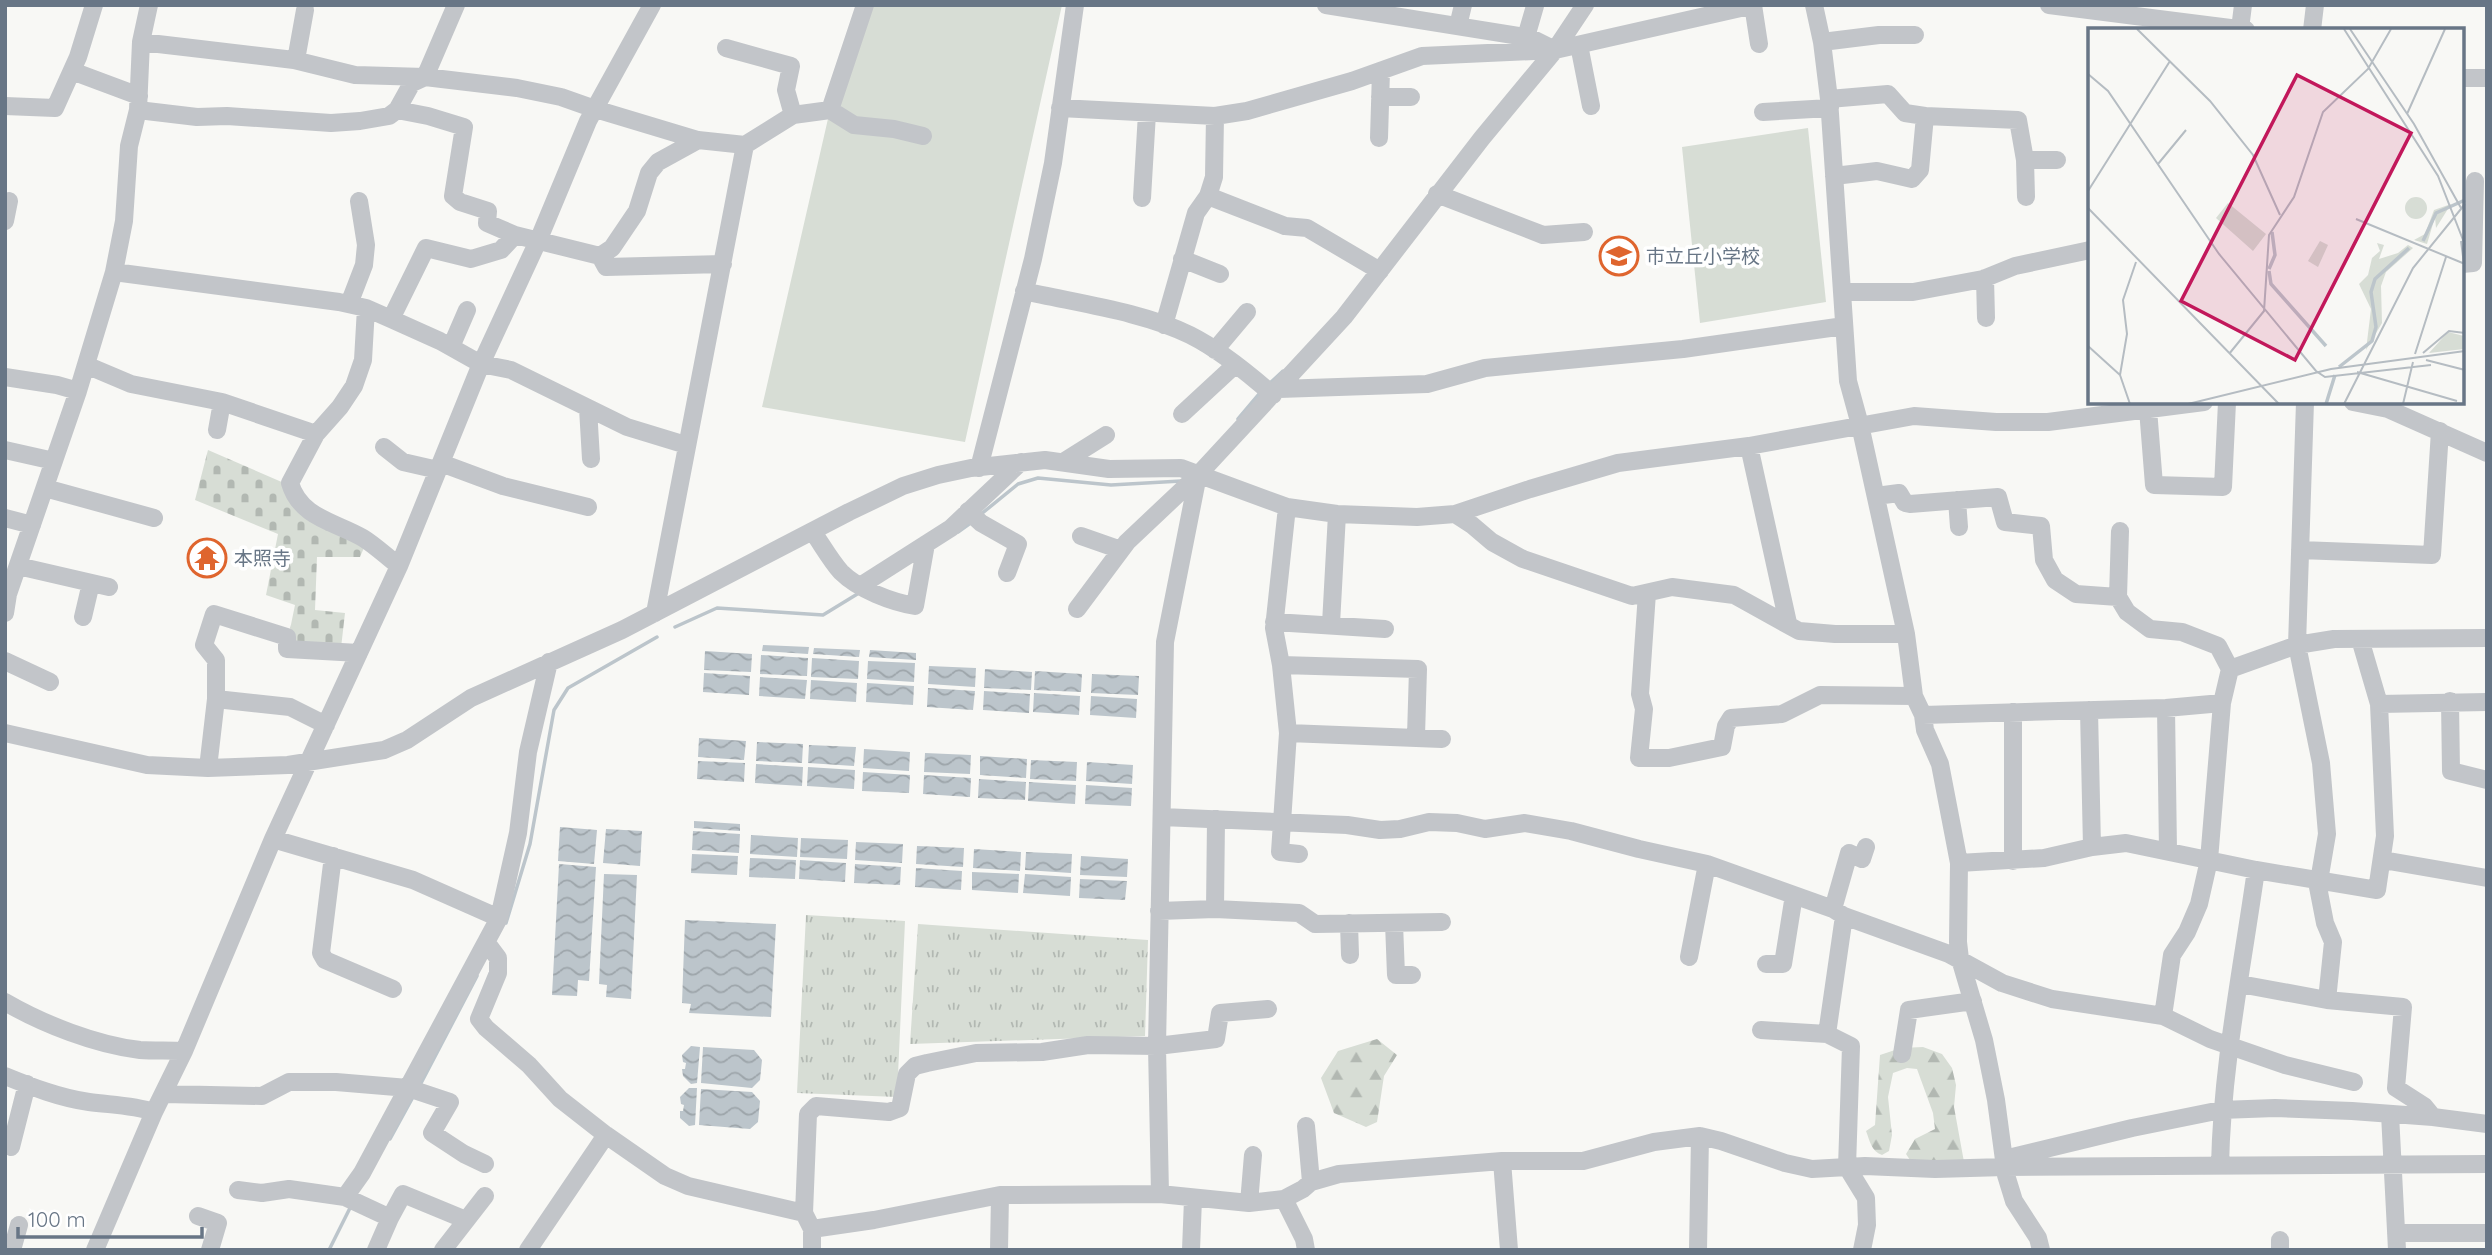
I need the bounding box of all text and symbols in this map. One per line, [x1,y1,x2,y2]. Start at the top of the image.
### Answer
inset map [2088,28,2464,404]
school or university icon: 市立丘小学校 [1598,235,1640,277]
place label: 市立丘小学校 [1646,244,1760,268]
temple icon: 本照寺 [186,537,228,579]
place label: 本照寺 [234,546,291,570]
scale bar [18,1196,201,1240]
text: 100 m [28,1206,86,1232]

